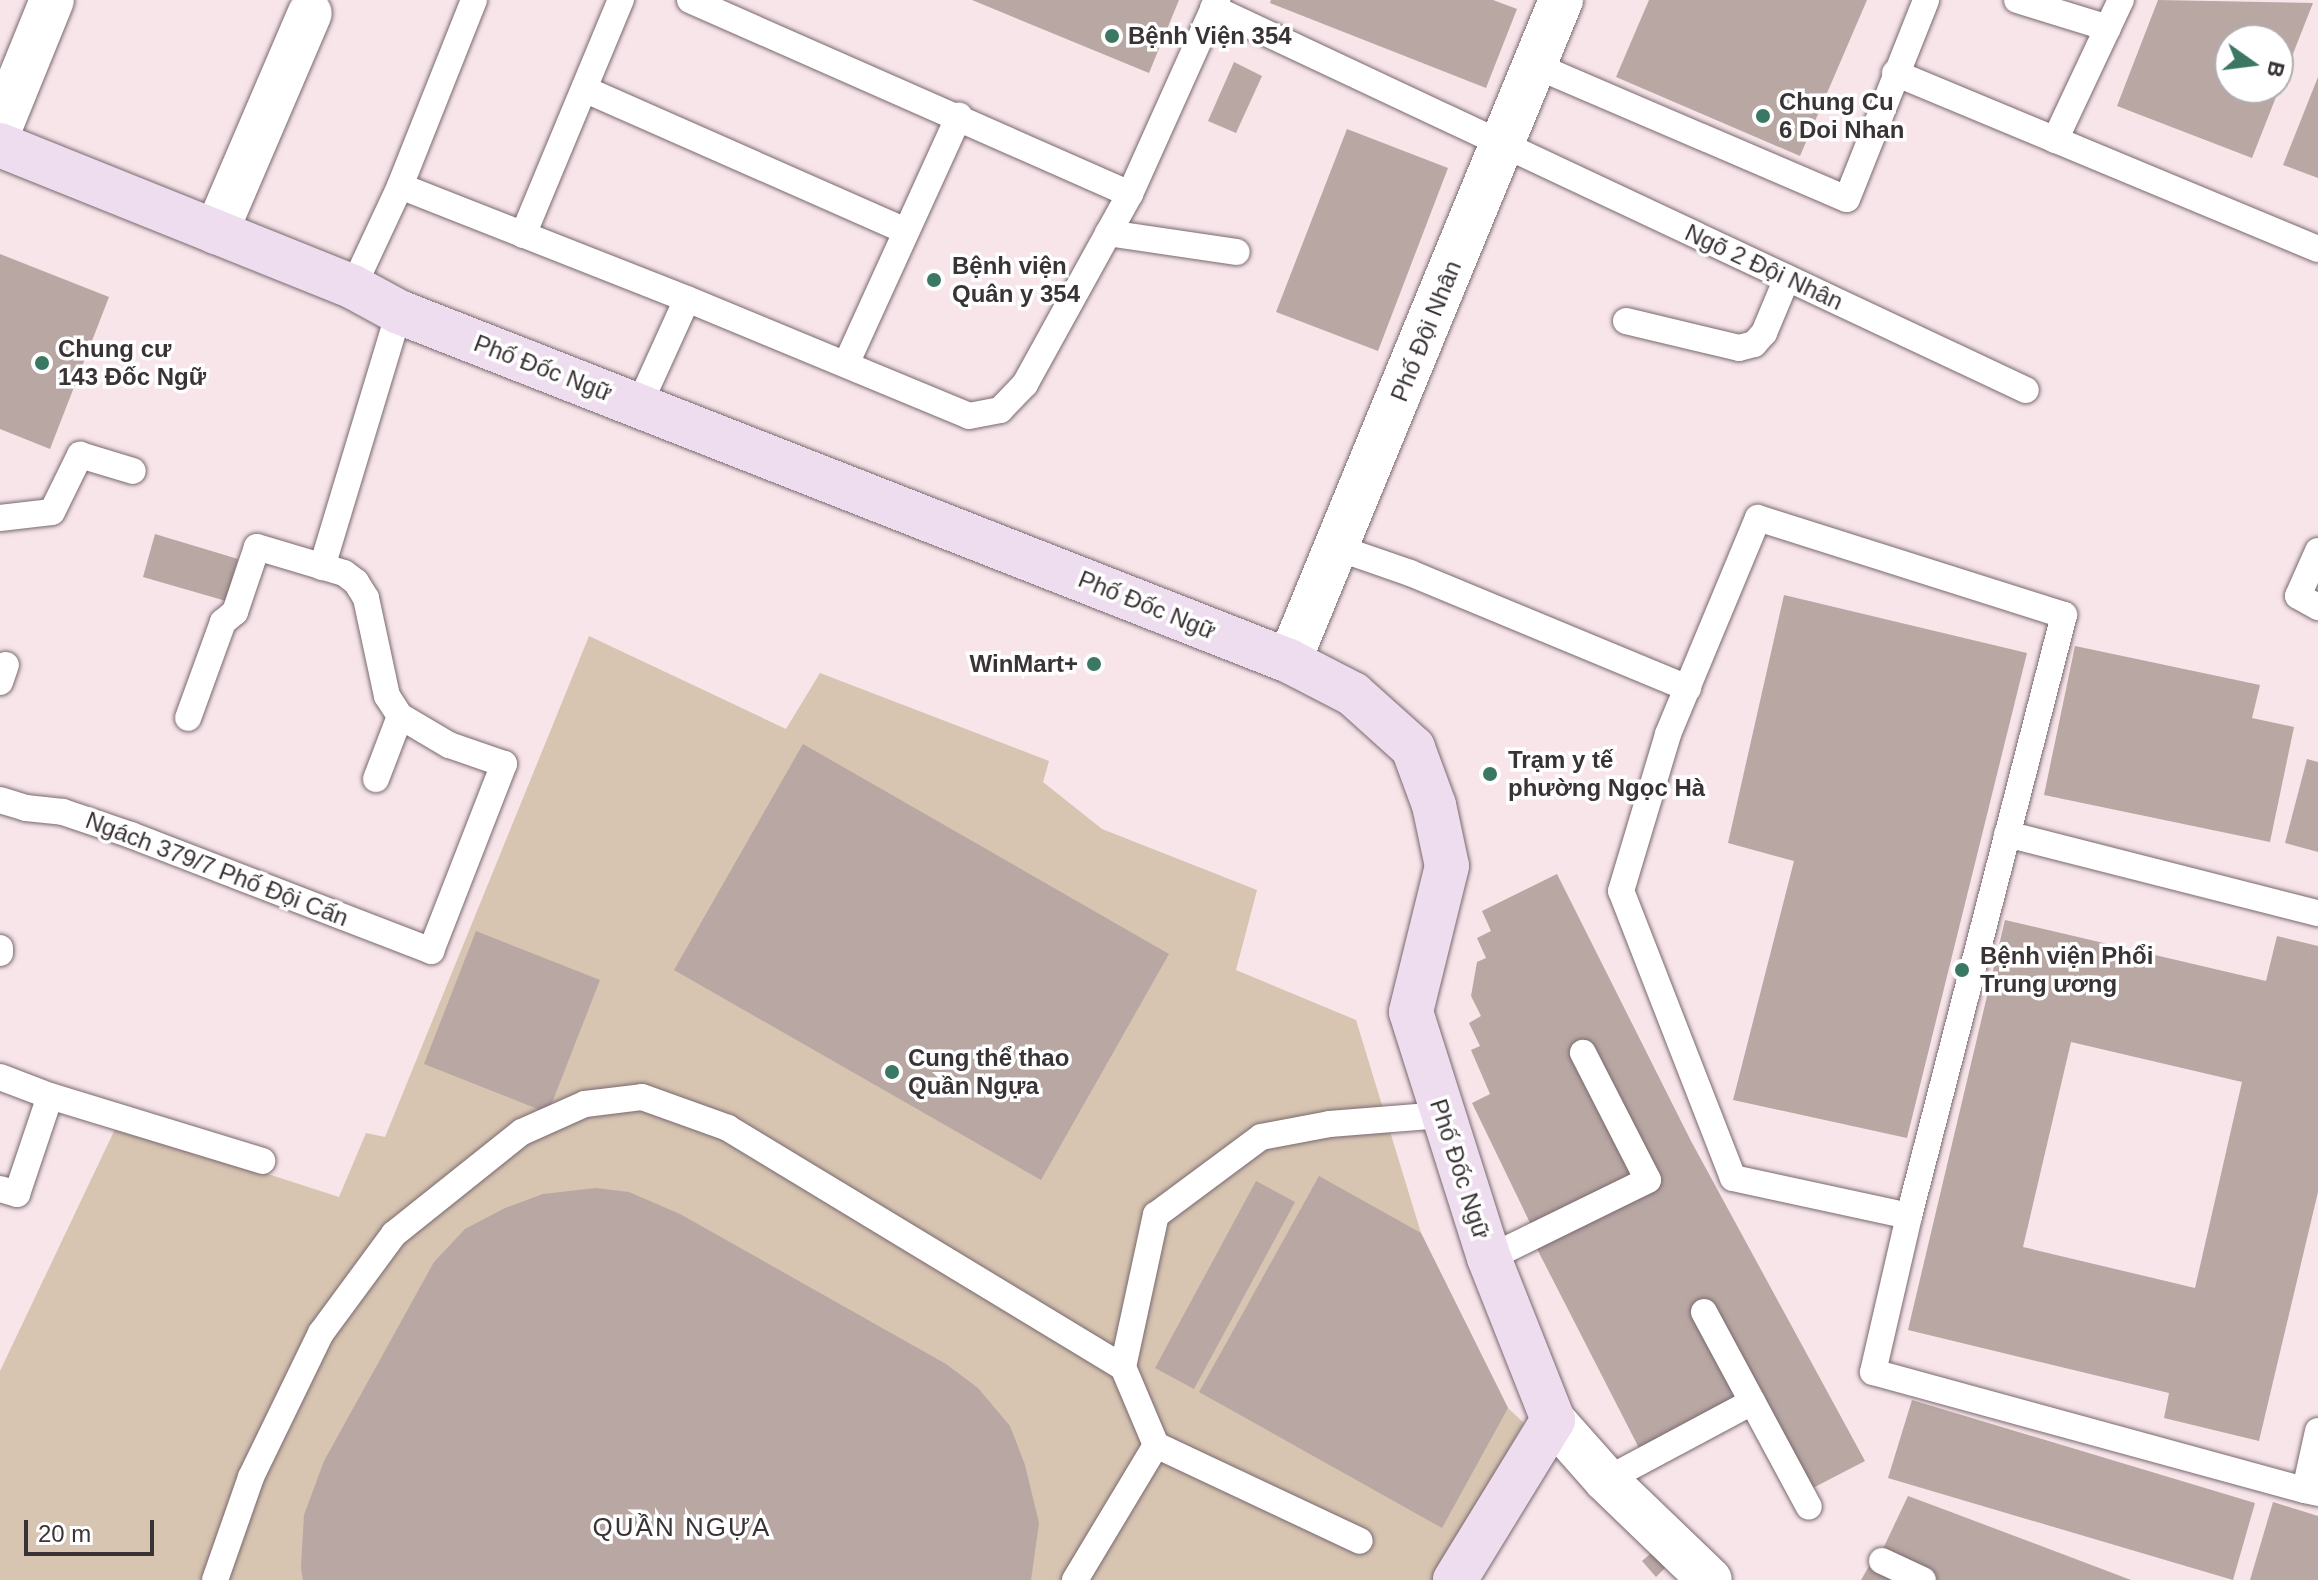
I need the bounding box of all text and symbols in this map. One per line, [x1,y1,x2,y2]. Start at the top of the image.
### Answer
place label: Bệnh Viện 354 [1128,22,1292,50]
north arrow [2214,24,2294,104]
marker: Bệnh Viện 354 [1103,27,1121,45]
text: B [2262,59,2290,80]
place label: Chung Cu 6 Doi Nhan [1779,88,1904,144]
marker: Chung Cu 6 Doi Nhan [1754,107,1772,125]
street label: Ngõ 2 Đội Nhân [1681,218,1847,316]
place label: Bệnh viện Quân y 354 [952,252,1080,308]
street label: Phố Đội Nhân [1385,256,1467,406]
marker: Bệnh viện Quân y 354 [923,269,945,291]
street label: Phố Đốc Ngữ [470,328,616,408]
place label: Chung cư 143 Đốc Ngữ [58,335,206,391]
marker: Chung cư 143 Đốc Ngữ [33,354,51,372]
street label: Phố Đốc Ngữ [1074,564,1220,646]
place label: WinMart+ [970,650,1078,678]
marker: WinMart+ [1085,655,1103,673]
place label: Trạm y tế phường Ngọc Hà [1508,746,1705,802]
marker: Trạm y tế phường Ngọc Hà [1479,763,1501,785]
street label: Ngách 379/7 Phố Đội Cấn [82,806,352,932]
place label: Bệnh viện Phổi Trung ương [1980,942,2153,998]
marker: Bệnh viện Phổi Trung ương [1951,959,1973,981]
place label: Cung thể thao Quần Ngựa [908,1044,1069,1100]
marker: Cung thể thao Quần Ngựa [883,1063,901,1081]
street label: Phố Đốc Ngữ [1424,1095,1496,1243]
scale bar [28,1504,158,1554]
district label: QUẦN NGỰA [593,1512,771,1544]
text: 20 m [38,1520,91,1547]

